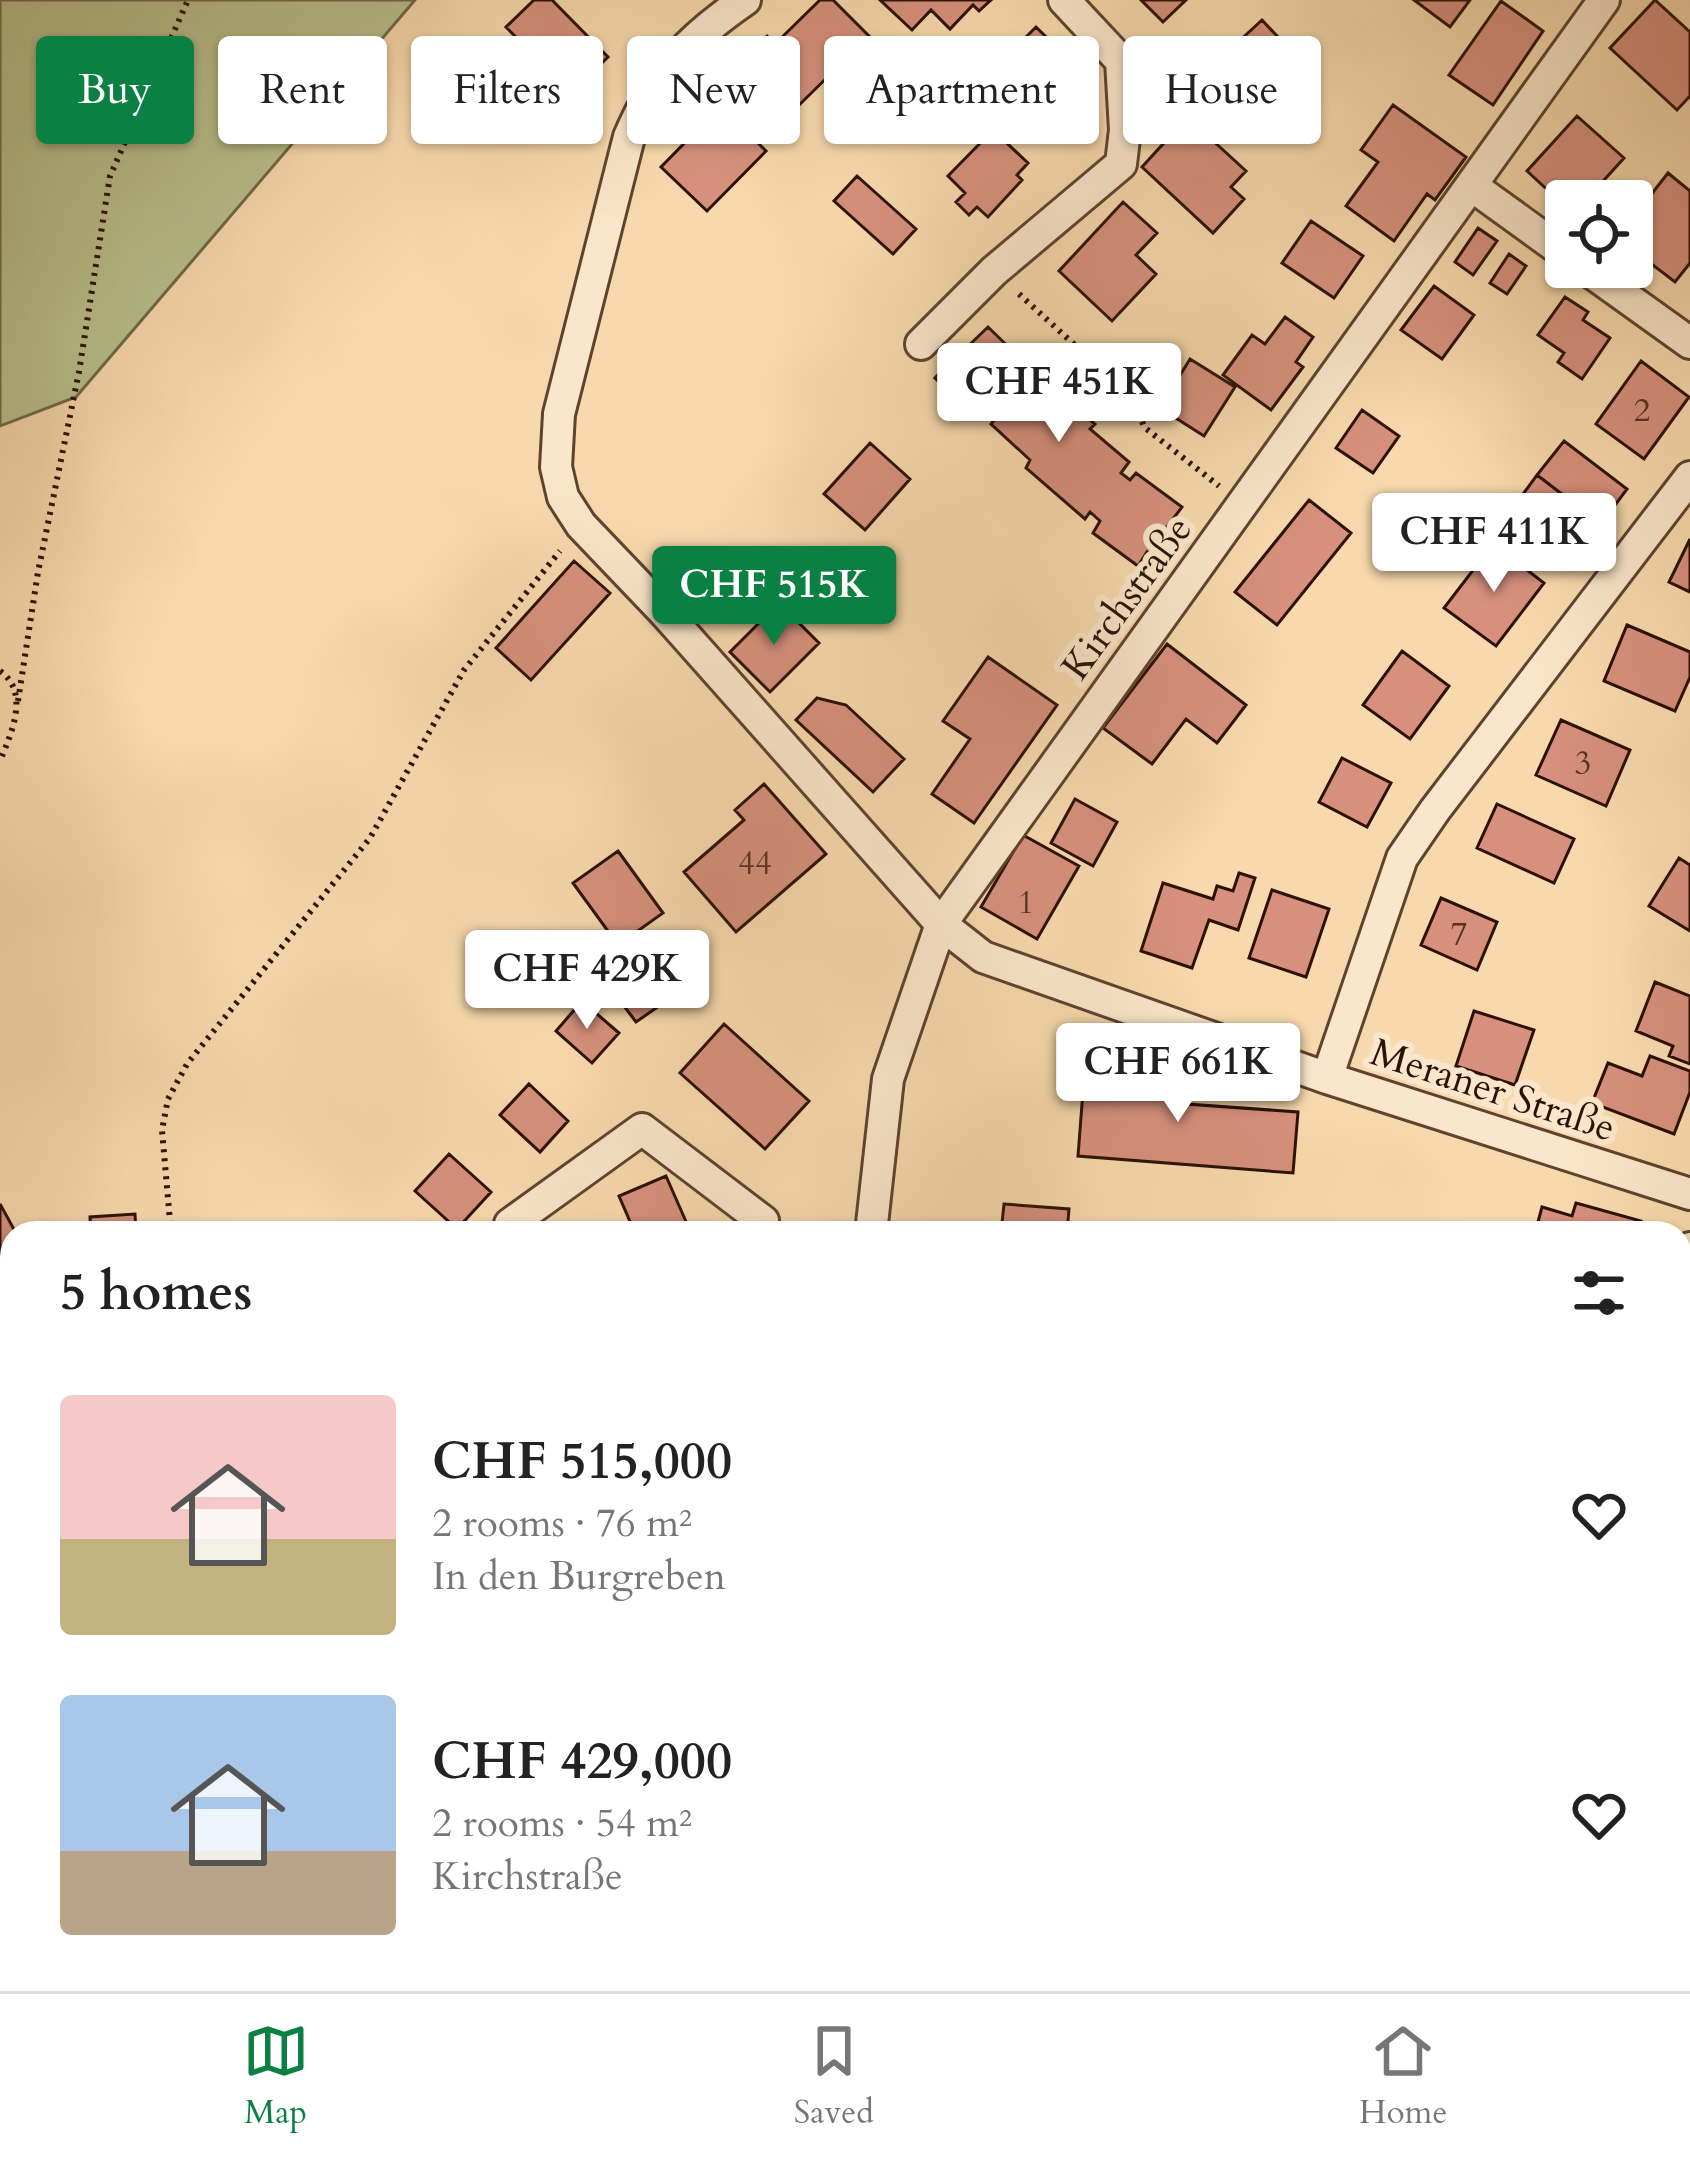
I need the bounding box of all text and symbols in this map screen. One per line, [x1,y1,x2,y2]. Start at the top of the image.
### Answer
chip: Buy [36,36,194,144]
chip: Rent [218,36,387,144]
chip: Filters [411,36,603,144]
chip: New [627,36,800,144]
chip: Apartment [824,36,1099,144]
chip: House [1123,36,1321,144]
map controls [1545,180,1653,288]
button: locate [1545,180,1653,288]
pin: CHF 451K [935,343,1183,445]
text: CHF 451K [964,355,1154,408]
house number: 2 [1634,388,1650,433]
pin: CHF 411K [1370,493,1618,595]
street label: Kirchstraße [1049,505,1205,691]
text: CHF 411K [1399,505,1589,558]
pin: CHF 515K [650,546,898,648]
text: CHF 515K [679,558,869,611]
house number: 3 [1575,741,1591,786]
house number: 44 [738,841,772,886]
house number: 1 [1018,880,1034,925]
house number: 7 [1451,912,1467,957]
pin: CHF 429K [463,930,711,1032]
text: CHF 429K [492,942,682,995]
pin: CHF 661K [1054,1023,1302,1125]
street label: Meraner Straße [1364,1026,1622,1154]
text: CHF 661K [1083,1035,1273,1088]
text: 5 homes [60,1258,252,1328]
icon: filters [1566,1260,1632,1326]
text: CHF 515,000 [432,1427,732,1497]
icon: home [156,1443,300,1587]
icon: heart [1566,1482,1632,1548]
text: 2 rooms · 76 m² [432,1497,692,1550]
text: In den Burgreben [432,1550,726,1603]
text: CHF 429,000 [432,1727,732,1797]
icon: home [156,1743,300,1887]
icon: heart [1566,1782,1632,1848]
text: 2 rooms · 54 m² [432,1797,692,1850]
text: Kirchstraße [432,1850,623,1903]
tab: Map [243,2018,309,2135]
tab: Saved [794,2018,874,2135]
tab: Home [1359,2018,1447,2135]

